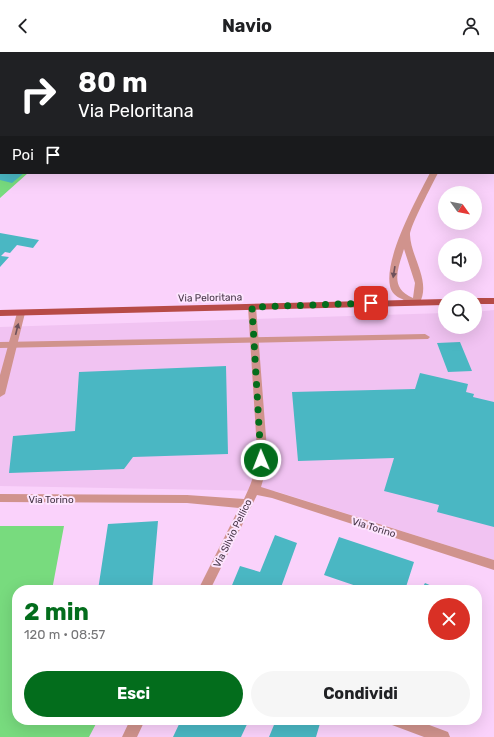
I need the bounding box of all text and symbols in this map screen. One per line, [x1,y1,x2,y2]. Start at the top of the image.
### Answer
icon: back [12,15,34,37]
text: Navio [222,15,272,37]
icon: person [460,15,482,37]
text: 80 m [78,66,148,99]
icon: right [12,68,64,120]
text: Via Peloritana [78,100,194,122]
icon: arrive [42,144,64,166]
text: Poi [12,146,34,164]
north arrow [438,186,482,230]
map controls [438,186,482,334]
button: sound [438,238,482,282]
one-way arrow [390,266,396,279]
pin [354,286,388,320]
button: search [438,290,482,334]
street label: Via Peloritana [178,291,242,305]
icon: arrive [360,292,382,314]
one-way arrow [14,323,20,335]
position arrow [240,439,282,481]
street label: Via Torino [28,494,74,506]
street label: Via Silvio Pellico [211,497,255,570]
street label: Via Torino [350,516,397,540]
text: 2 min [24,598,89,626]
button: close [428,598,470,640]
text: 120 m · 08:57 [24,627,105,642]
button: Esci [24,671,243,717]
button: Condividi [251,671,470,717]

